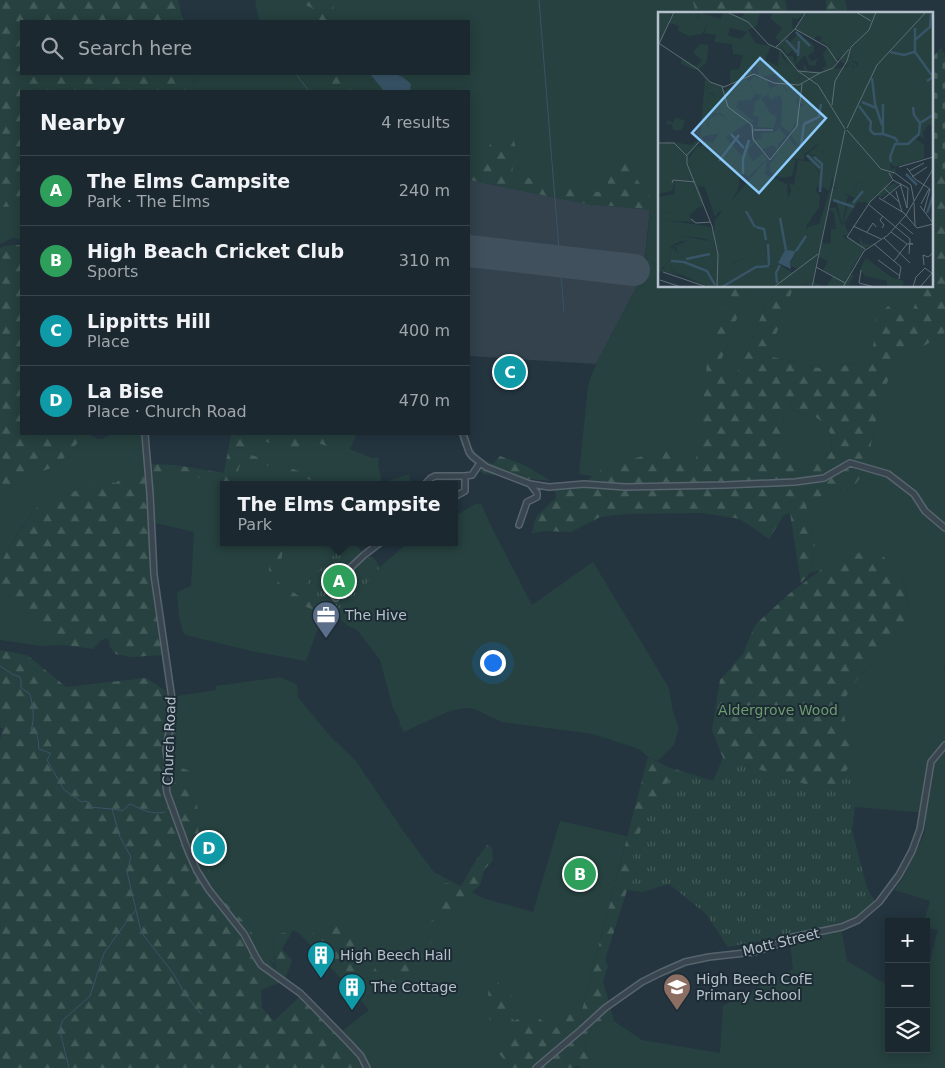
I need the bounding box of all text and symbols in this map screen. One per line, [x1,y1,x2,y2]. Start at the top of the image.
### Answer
inset map [658,12,932,288]
search box [20,20,470,75]
icon: search [38,34,66,62]
text: Search here [78,37,192,59]
text: Nearby [40,111,125,135]
text: 4 results [381,113,450,132]
text: The Elms Campsite [87,170,290,192]
text: A [50,181,62,200]
text: 240 m [399,181,450,200]
text: Park · The Elms [87,192,210,211]
text: High Beach Cricket Club [87,240,344,262]
text: B [50,251,62,270]
text: 310 m [399,251,450,270]
text: Sports [87,262,138,281]
text: Lippitts Hill [87,310,211,332]
text: C [50,321,62,340]
text: 400 m [399,321,450,340]
text: Place [87,332,130,351]
pin: C [494,353,526,391]
text: La Bise [87,380,164,402]
text: D [49,391,63,410]
text: 470 m [399,391,450,410]
text: Place · Church Road [87,402,247,421]
popup [220,481,458,546]
text: The Elms Campsite [237,493,441,515]
text: Park [237,515,272,534]
pin: A [323,562,355,600]
office icon: The Hive [311,600,341,639]
place label: The Hive [344,607,407,623]
your location [480,650,506,676]
street label: Church Road [159,696,179,786]
park label: Aldergrove Wood [718,702,838,718]
pin: D [193,829,225,867]
pin: B [564,855,596,893]
map controls [885,918,930,1053]
button: + [885,918,930,963]
street label: Mott Street [741,925,822,959]
building icon: High Beech Hall [306,940,336,979]
place label: High Beech Hall [340,947,451,963]
button: − [885,963,930,1008]
place label: High Beech CofE Primary School [696,971,813,1003]
building icon: The Cottage [337,972,367,1011]
school or university icon: High Beech CofE Primary School [662,972,692,1011]
place label: The Cottage [370,979,457,995]
button: layers [885,1008,930,1053]

